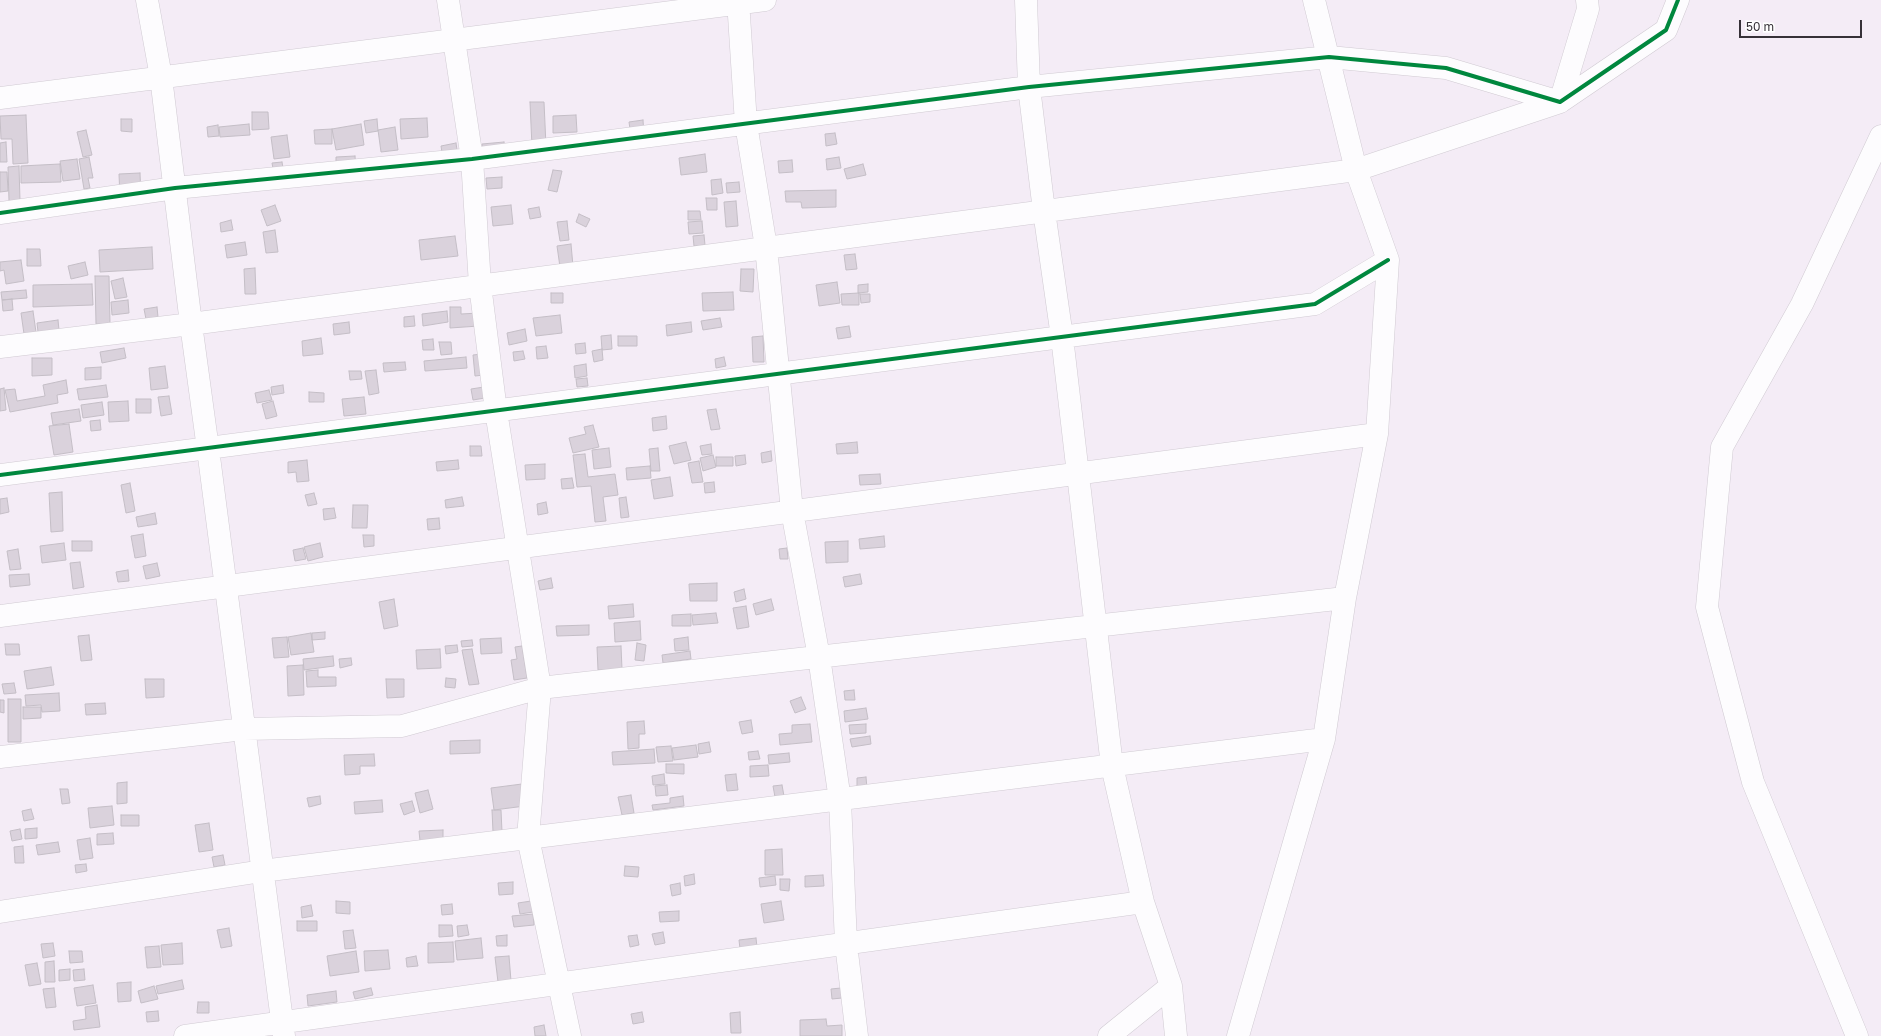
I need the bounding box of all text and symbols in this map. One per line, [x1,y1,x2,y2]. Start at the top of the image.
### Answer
scale bar [1741,12,1864,38]
text: 50 m [1746,19,1774,34]

